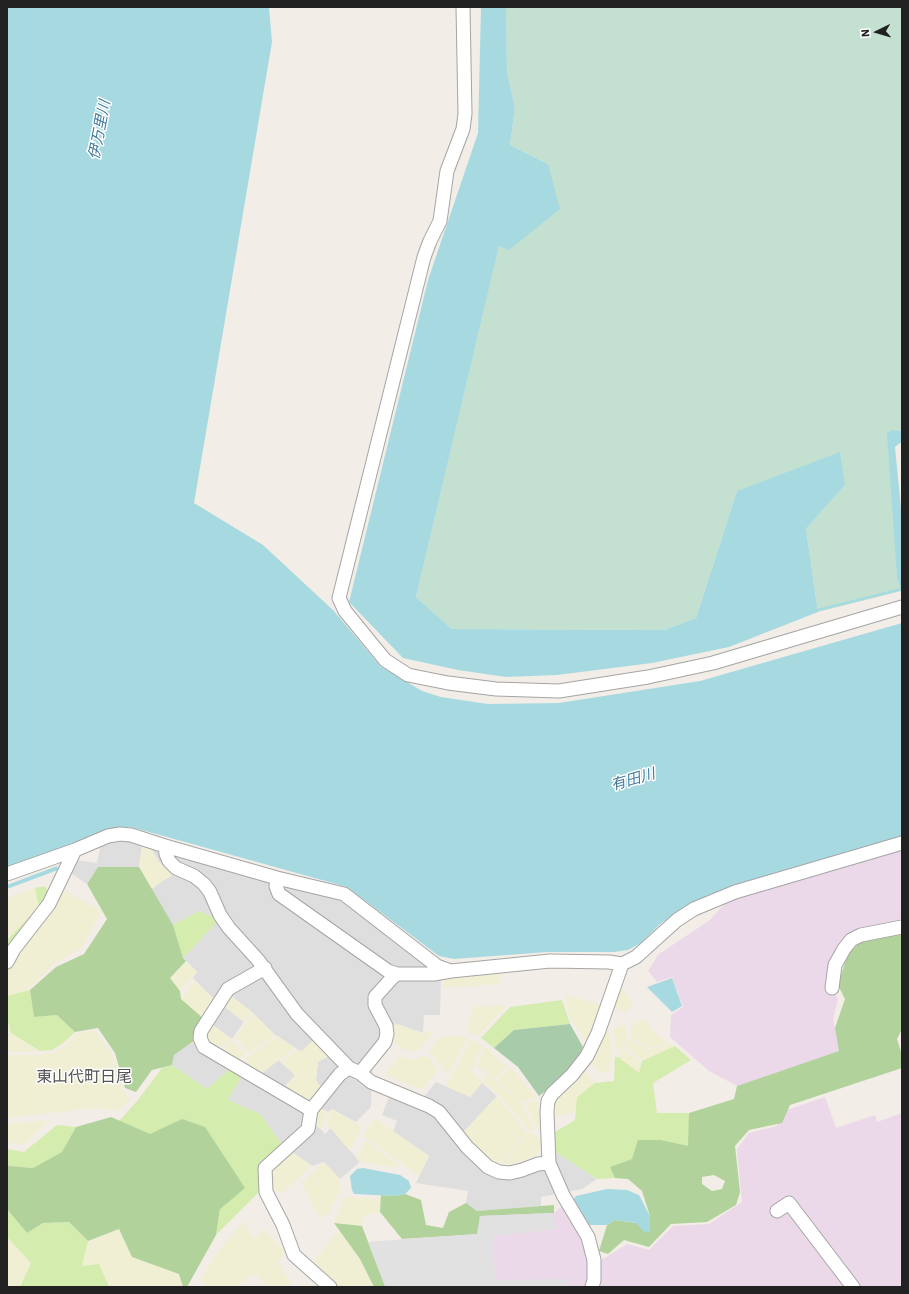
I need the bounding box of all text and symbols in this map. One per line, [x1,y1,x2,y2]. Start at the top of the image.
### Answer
north arrow [857,12,897,52]
text: N [858,28,872,38]
water label: 伊万里川 [85,99,115,161]
water label: 有田川 [609,765,657,795]
district label: 東山代町日尾 [36,1067,132,1087]

